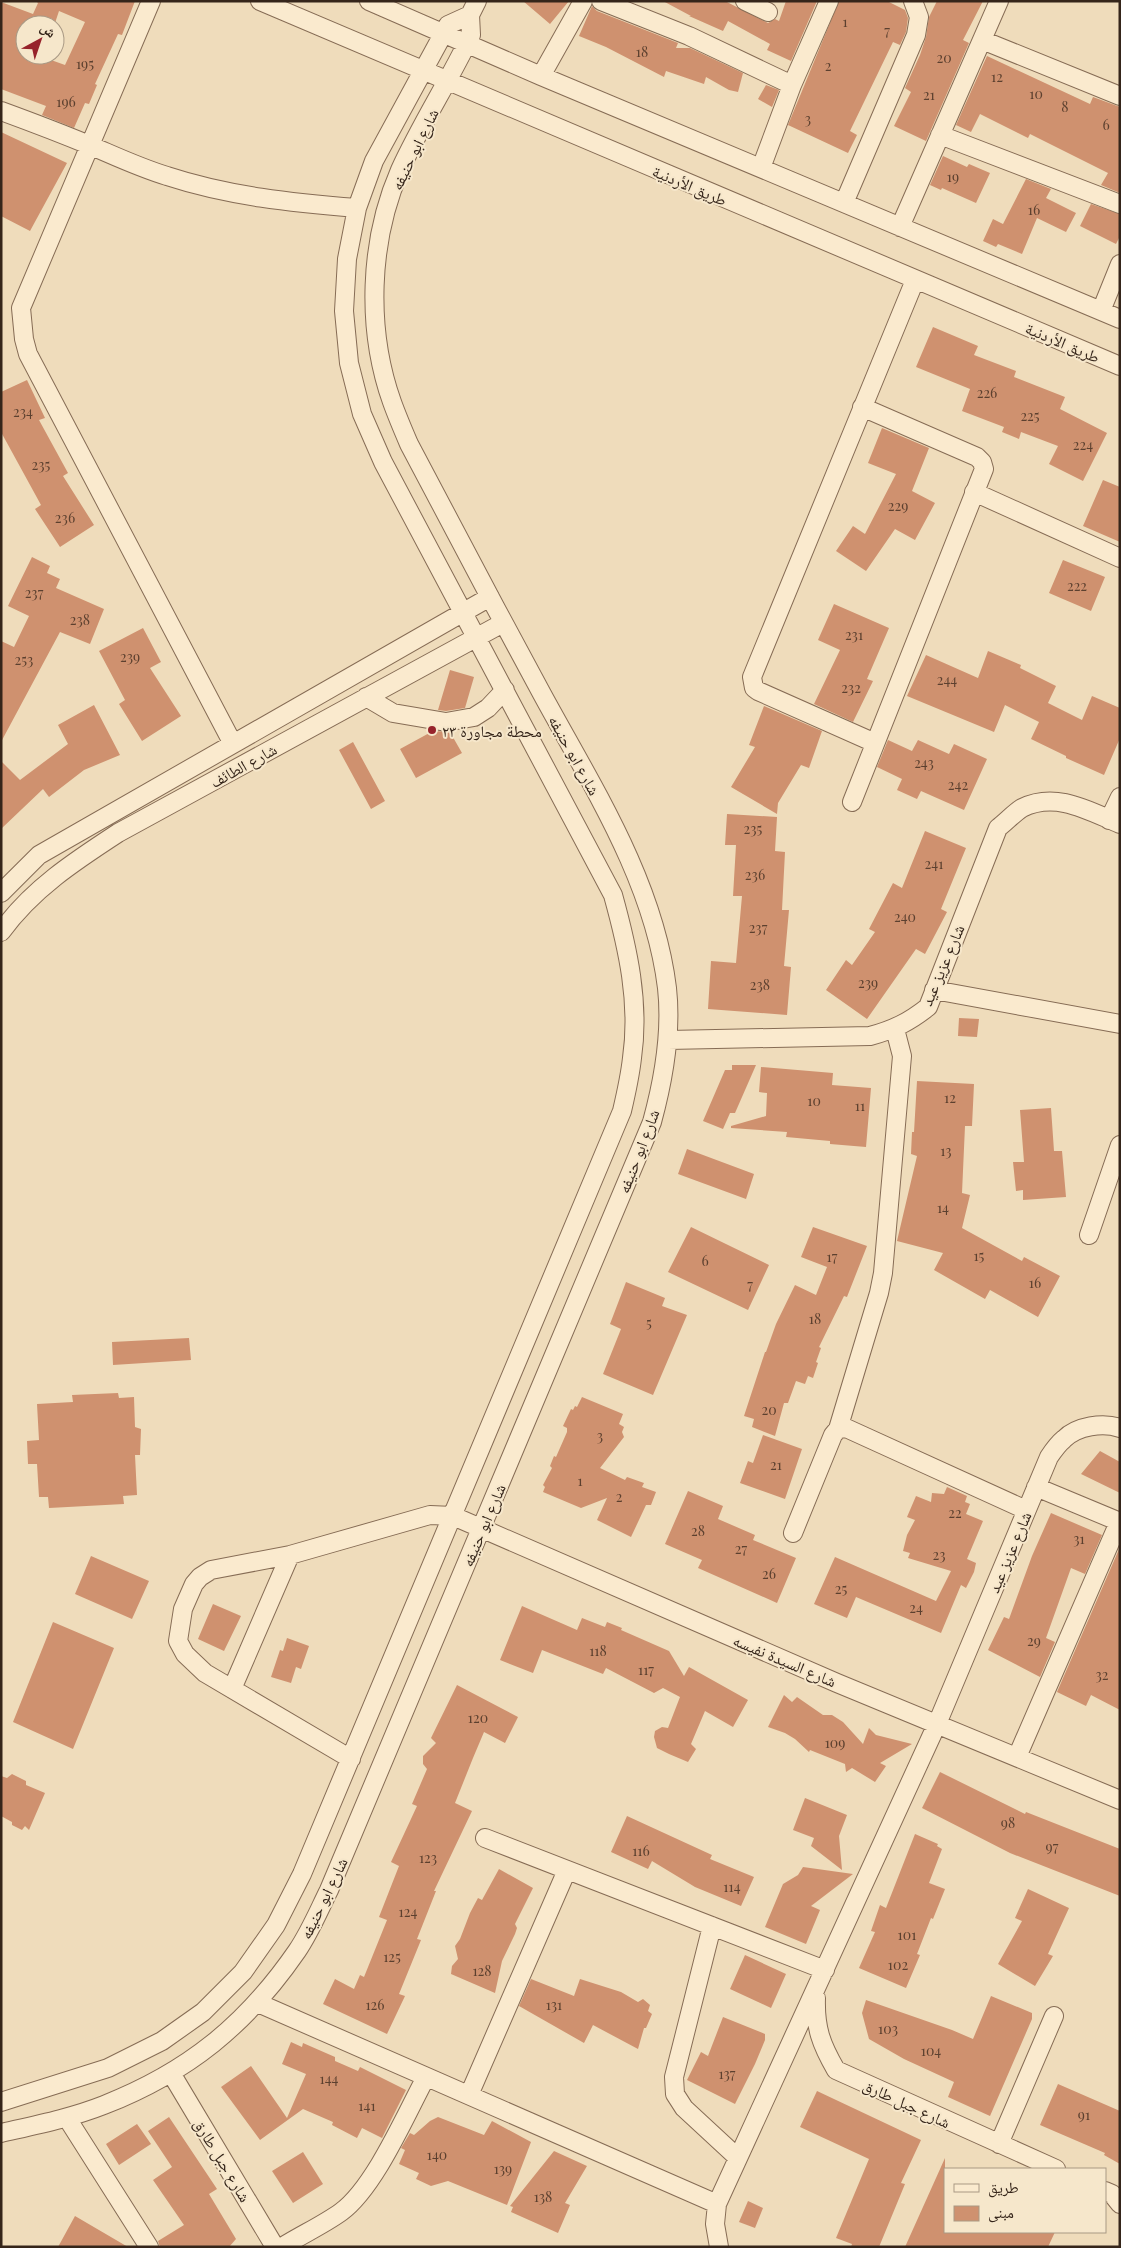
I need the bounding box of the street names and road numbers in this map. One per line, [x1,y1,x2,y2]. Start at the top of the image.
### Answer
street label: شارع ابو حنيفه [385,105,444,194]
street label: طريق الأردنية [649,160,730,211]
street label: طريق الأردنية [1022,317,1103,368]
street label: شارع ابو حنيفه [544,711,606,799]
street label: شارع الطائف [206,738,281,793]
street label: شارع عزيز عيد [915,921,969,1009]
street label: شارع ابو حنيفه [612,1106,665,1196]
street label: شارع ابو حنيفه [456,1480,511,1570]
street label: شارع عزيز عيد [982,1508,1036,1596]
street label: شارع السيدة نفيسه [730,1629,840,1692]
street label: شارع ابو حنيفه [294,1854,353,1943]
street label: شارع جبل طارق [860,2074,954,2133]
street label: شارع جبل طارق [189,2114,256,2206]

